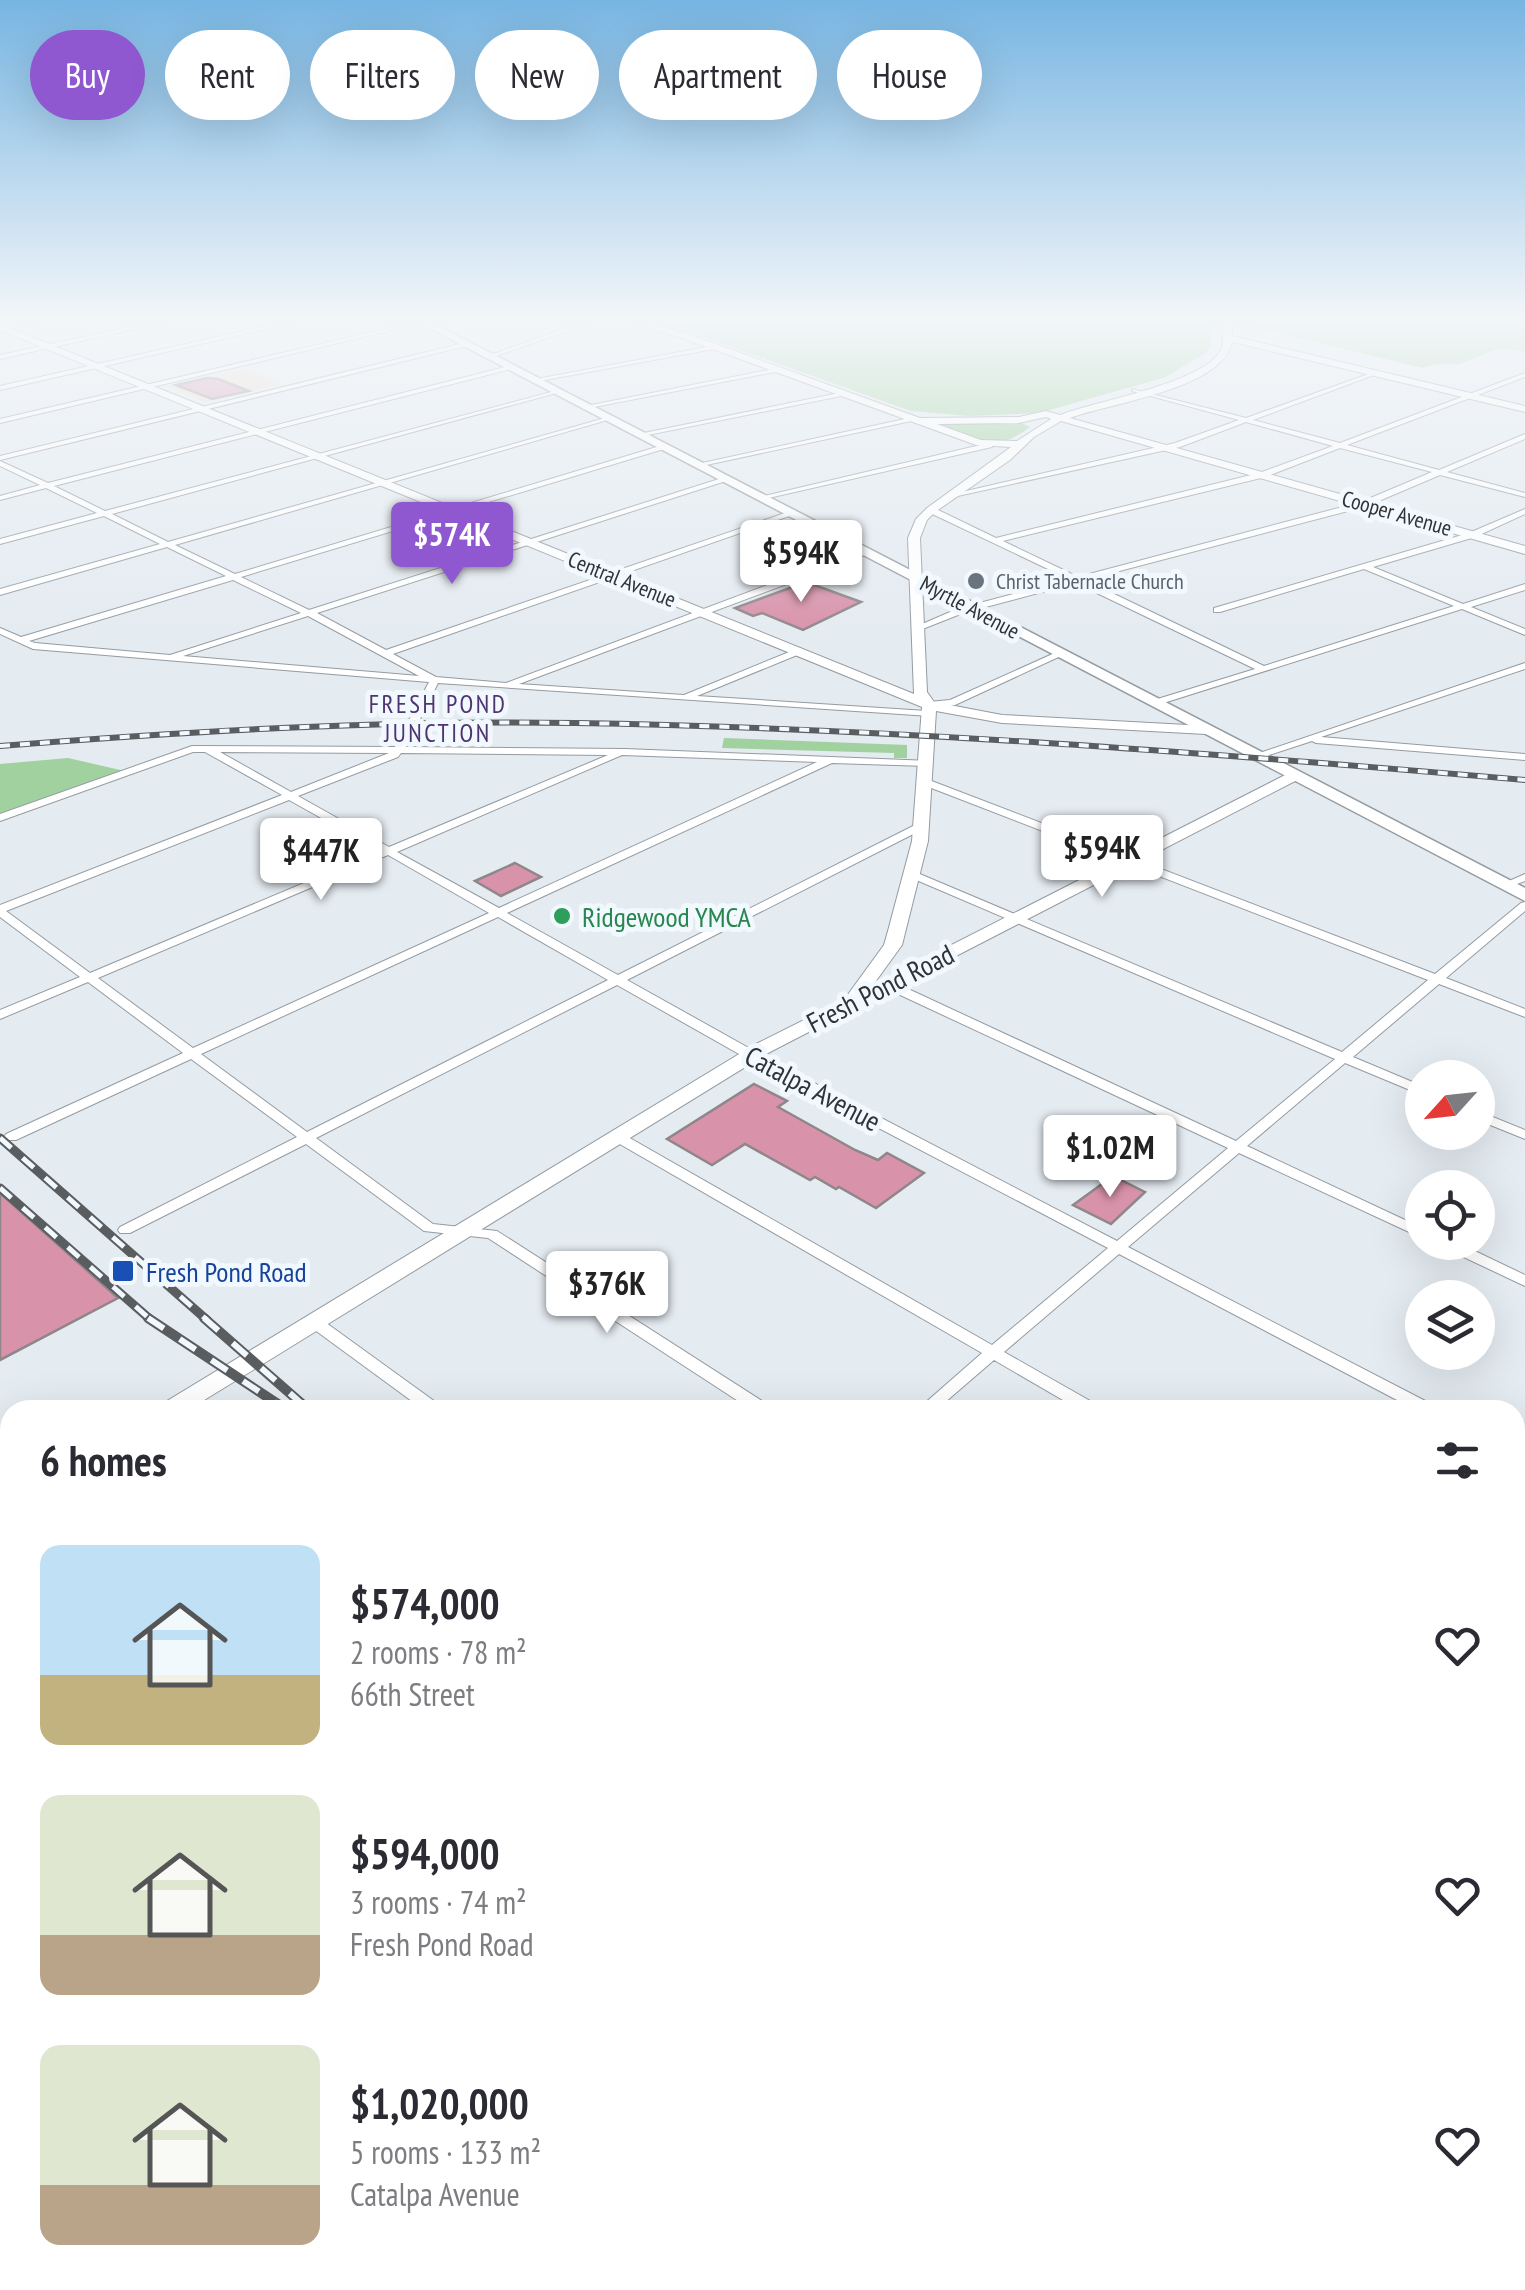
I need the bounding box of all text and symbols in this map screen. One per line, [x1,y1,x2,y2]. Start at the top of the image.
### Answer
chip: Buy [30,30,145,120]
chip: Rent [165,30,290,120]
chip: Filters [310,30,455,120]
chip: New [475,30,599,120]
chip: Apartment [619,30,817,120]
chip: House [837,30,982,120]
street label: Cooper Avenue [1339,484,1455,542]
pin: $574K [382,502,522,587]
text: $574K [413,513,491,555]
pin: $594K [731,520,871,605]
text: $594K [762,531,840,573]
street label: Central Avenue [564,545,680,613]
place label: Christ Tabernacle Church [996,567,1184,595]
street label: Myrtle Avenue [915,569,1025,645]
marker: Christ Tabernacle Church [965,570,987,592]
district label: FRESH POND JUNCTION [369,688,507,749]
pin: $594K [1032,815,1172,900]
pin: $447K [251,818,391,903]
text: $594K [1063,826,1141,868]
text: $447K [282,829,360,871]
place label: Ridgewood YMCA [582,898,752,935]
marker: Ridgewood YMCA [551,905,573,927]
street label: Fresh Pond Road [800,935,960,1041]
street label: Catalpa Avenue [739,1037,887,1139]
north arrow [1405,1060,1495,1150]
map controls [1405,1060,1495,1370]
pin: $1.02M [1029,1115,1191,1200]
text: $1.02M [1065,1126,1155,1168]
button: locate [1405,1170,1495,1260]
pin: $376K [537,1251,677,1336]
place label: Fresh Pond Road [146,1253,307,1290]
marker: Fresh Pond Road [110,1258,136,1284]
text: $376K [568,1262,646,1304]
button: layers [1405,1280,1495,1370]
text: 6 homes [40,1433,167,1488]
icon: filters [1430,1433,1485,1488]
text: $574,000 [350,1576,500,1631]
icon: home [120,1585,240,1705]
icon: heart [1430,1618,1485,1673]
text: 2 rooms · 78 m² [350,1631,527,1673]
text: 66th Street [350,1673,475,1715]
text: $594,000 [350,1826,500,1881]
icon: home [120,1835,240,1955]
icon: heart [1430,1868,1485,1923]
text: 3 rooms · 74 m² [350,1881,527,1923]
text: Fresh Pond Road [350,1923,534,1965]
text: $1,020,000 [350,2076,529,2131]
icon: home [120,2085,240,2205]
icon: heart [1430,2118,1485,2173]
text: 5 rooms · 133 m² [350,2131,541,2173]
text: Catalpa Avenue [350,2173,520,2215]

